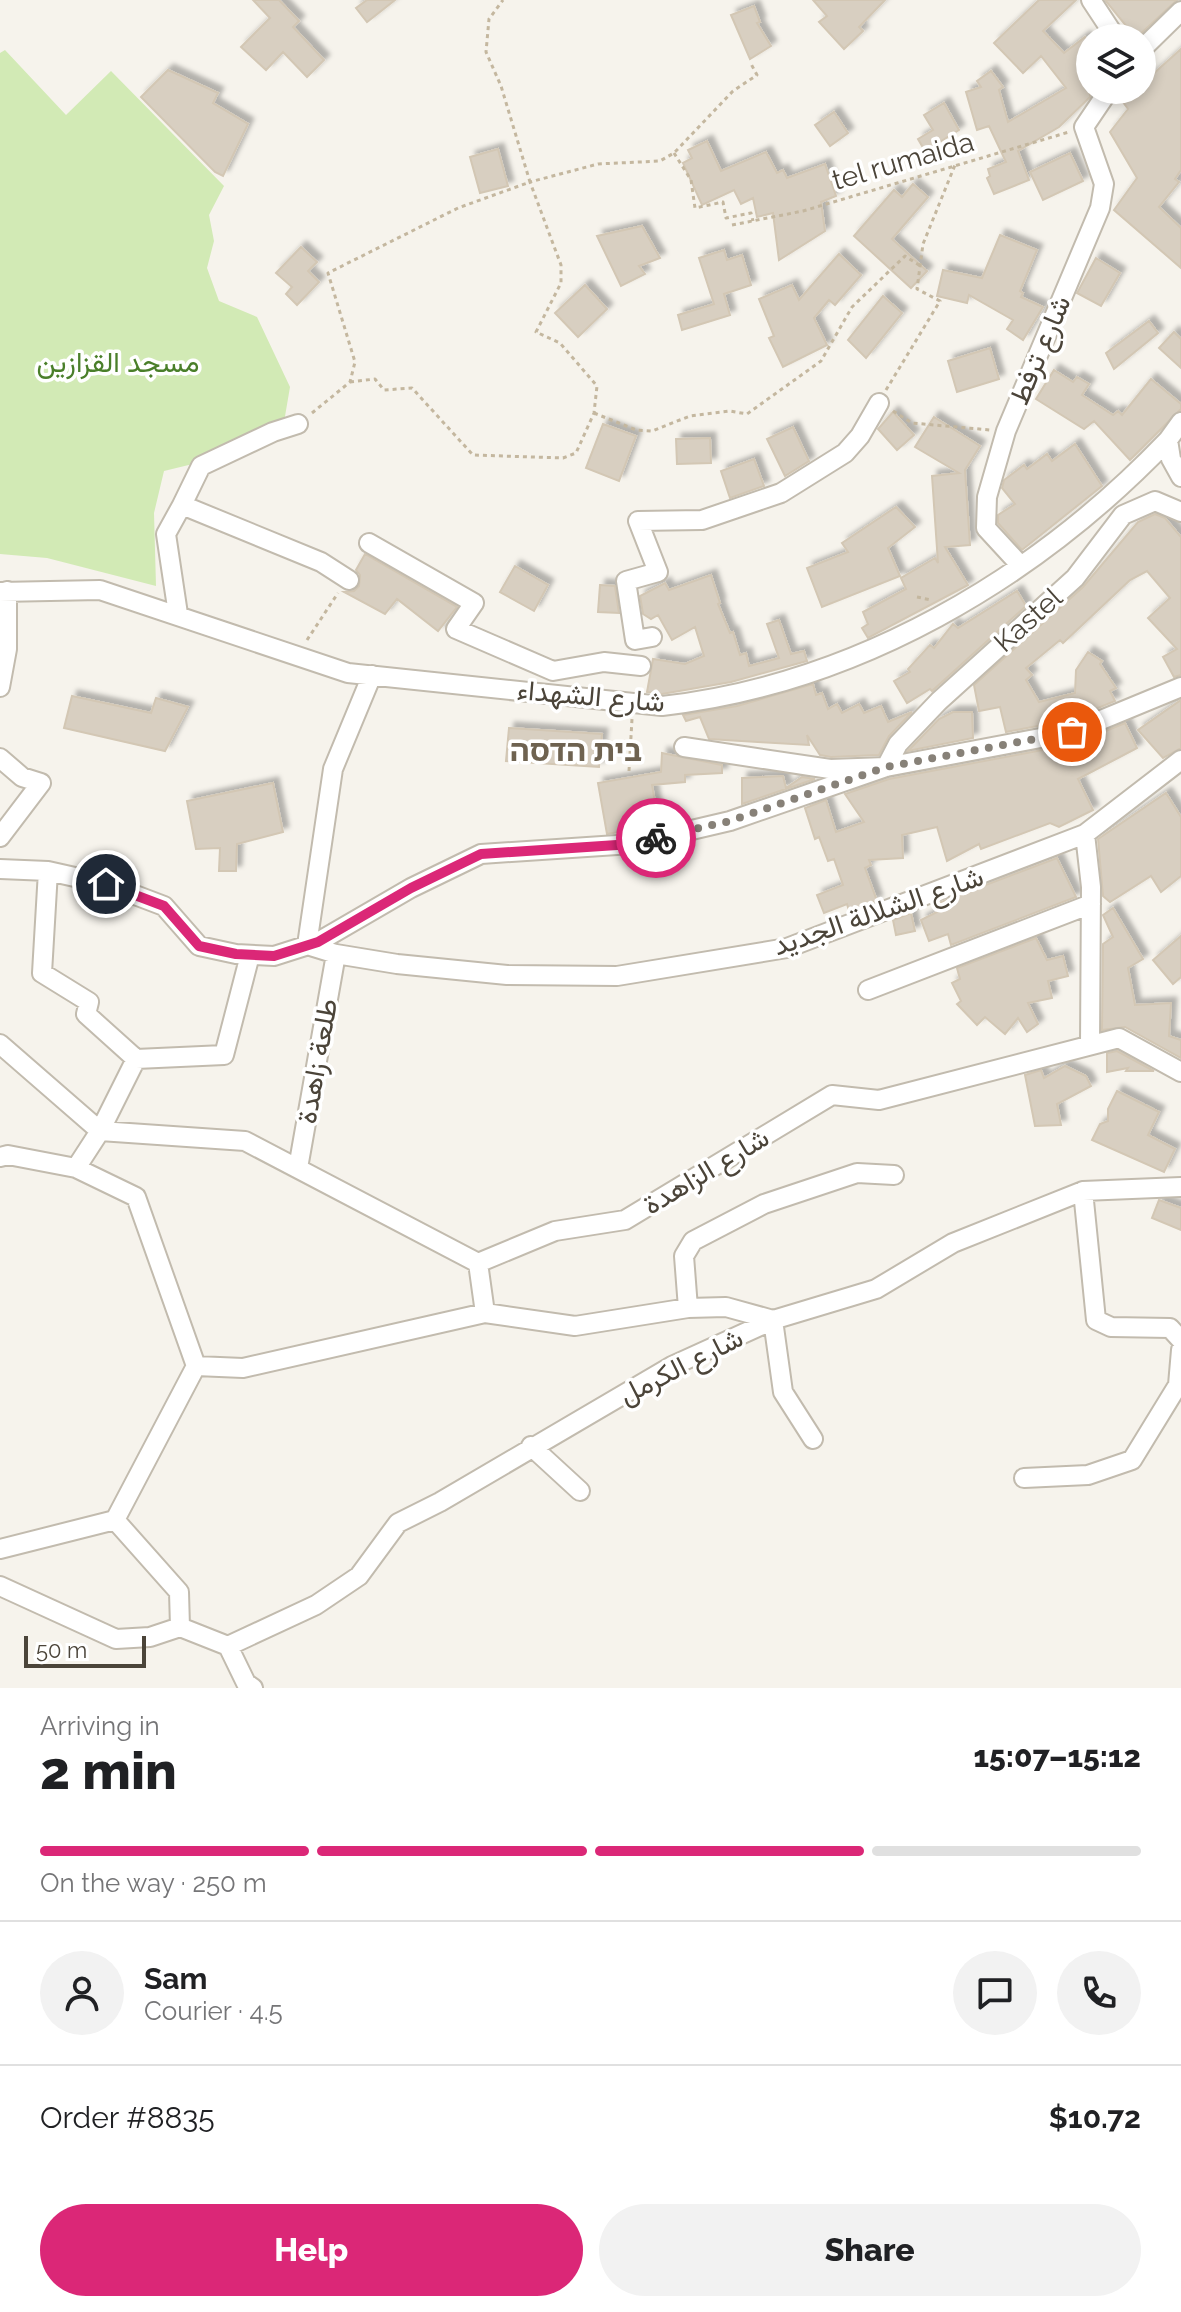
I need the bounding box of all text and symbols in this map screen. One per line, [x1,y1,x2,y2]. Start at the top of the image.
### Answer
map controls [1076,24,1156,104]
button: layers [1076,24,1156,104]
street label: tel rumaida [828,125,978,197]
street label: شارع ترفط [1002,291,1080,410]
park label: مسجد القزازين [36,346,200,380]
street label: Kastel [987,581,1069,659]
street label: شارع الشهداء [516,673,666,721]
pin [1038,698,1106,766]
icon: bag [1050,710,1094,754]
district label: בית הדסה [510,733,642,768]
courier [616,798,696,878]
icon: bike [634,816,678,860]
pin [72,850,140,918]
street label: شارع الشلالة الجديد [768,860,988,964]
icon: home [84,862,128,906]
street label: طلعة زاهدة [290,996,345,1126]
street label: شارع الزاهدة [637,1121,776,1223]
street label: شارع الكرمل [614,1321,749,1413]
scale bar [24,1632,146,1668]
text: 50 m [36,1637,87,1663]
text: Arriving in [40,1711,160,1741]
text: 15:07–15:12 [973,1739,1141,1774]
text: 2 min [40,1740,177,1801]
text: On the way · 250 m [40,1868,267,1898]
button: person [40,1951,124,2035]
button: chat [953,1951,1037,2035]
button: phone [1057,1951,1141,2035]
text: Sam [144,1961,207,1996]
text: Courier · 4.5 [144,1996,283,2026]
text: Order #8835 [40,2100,215,2135]
text: $10.72 [1049,2100,1141,2135]
button: Help [40,2204,583,2296]
button: Share [599,2204,1141,2296]

